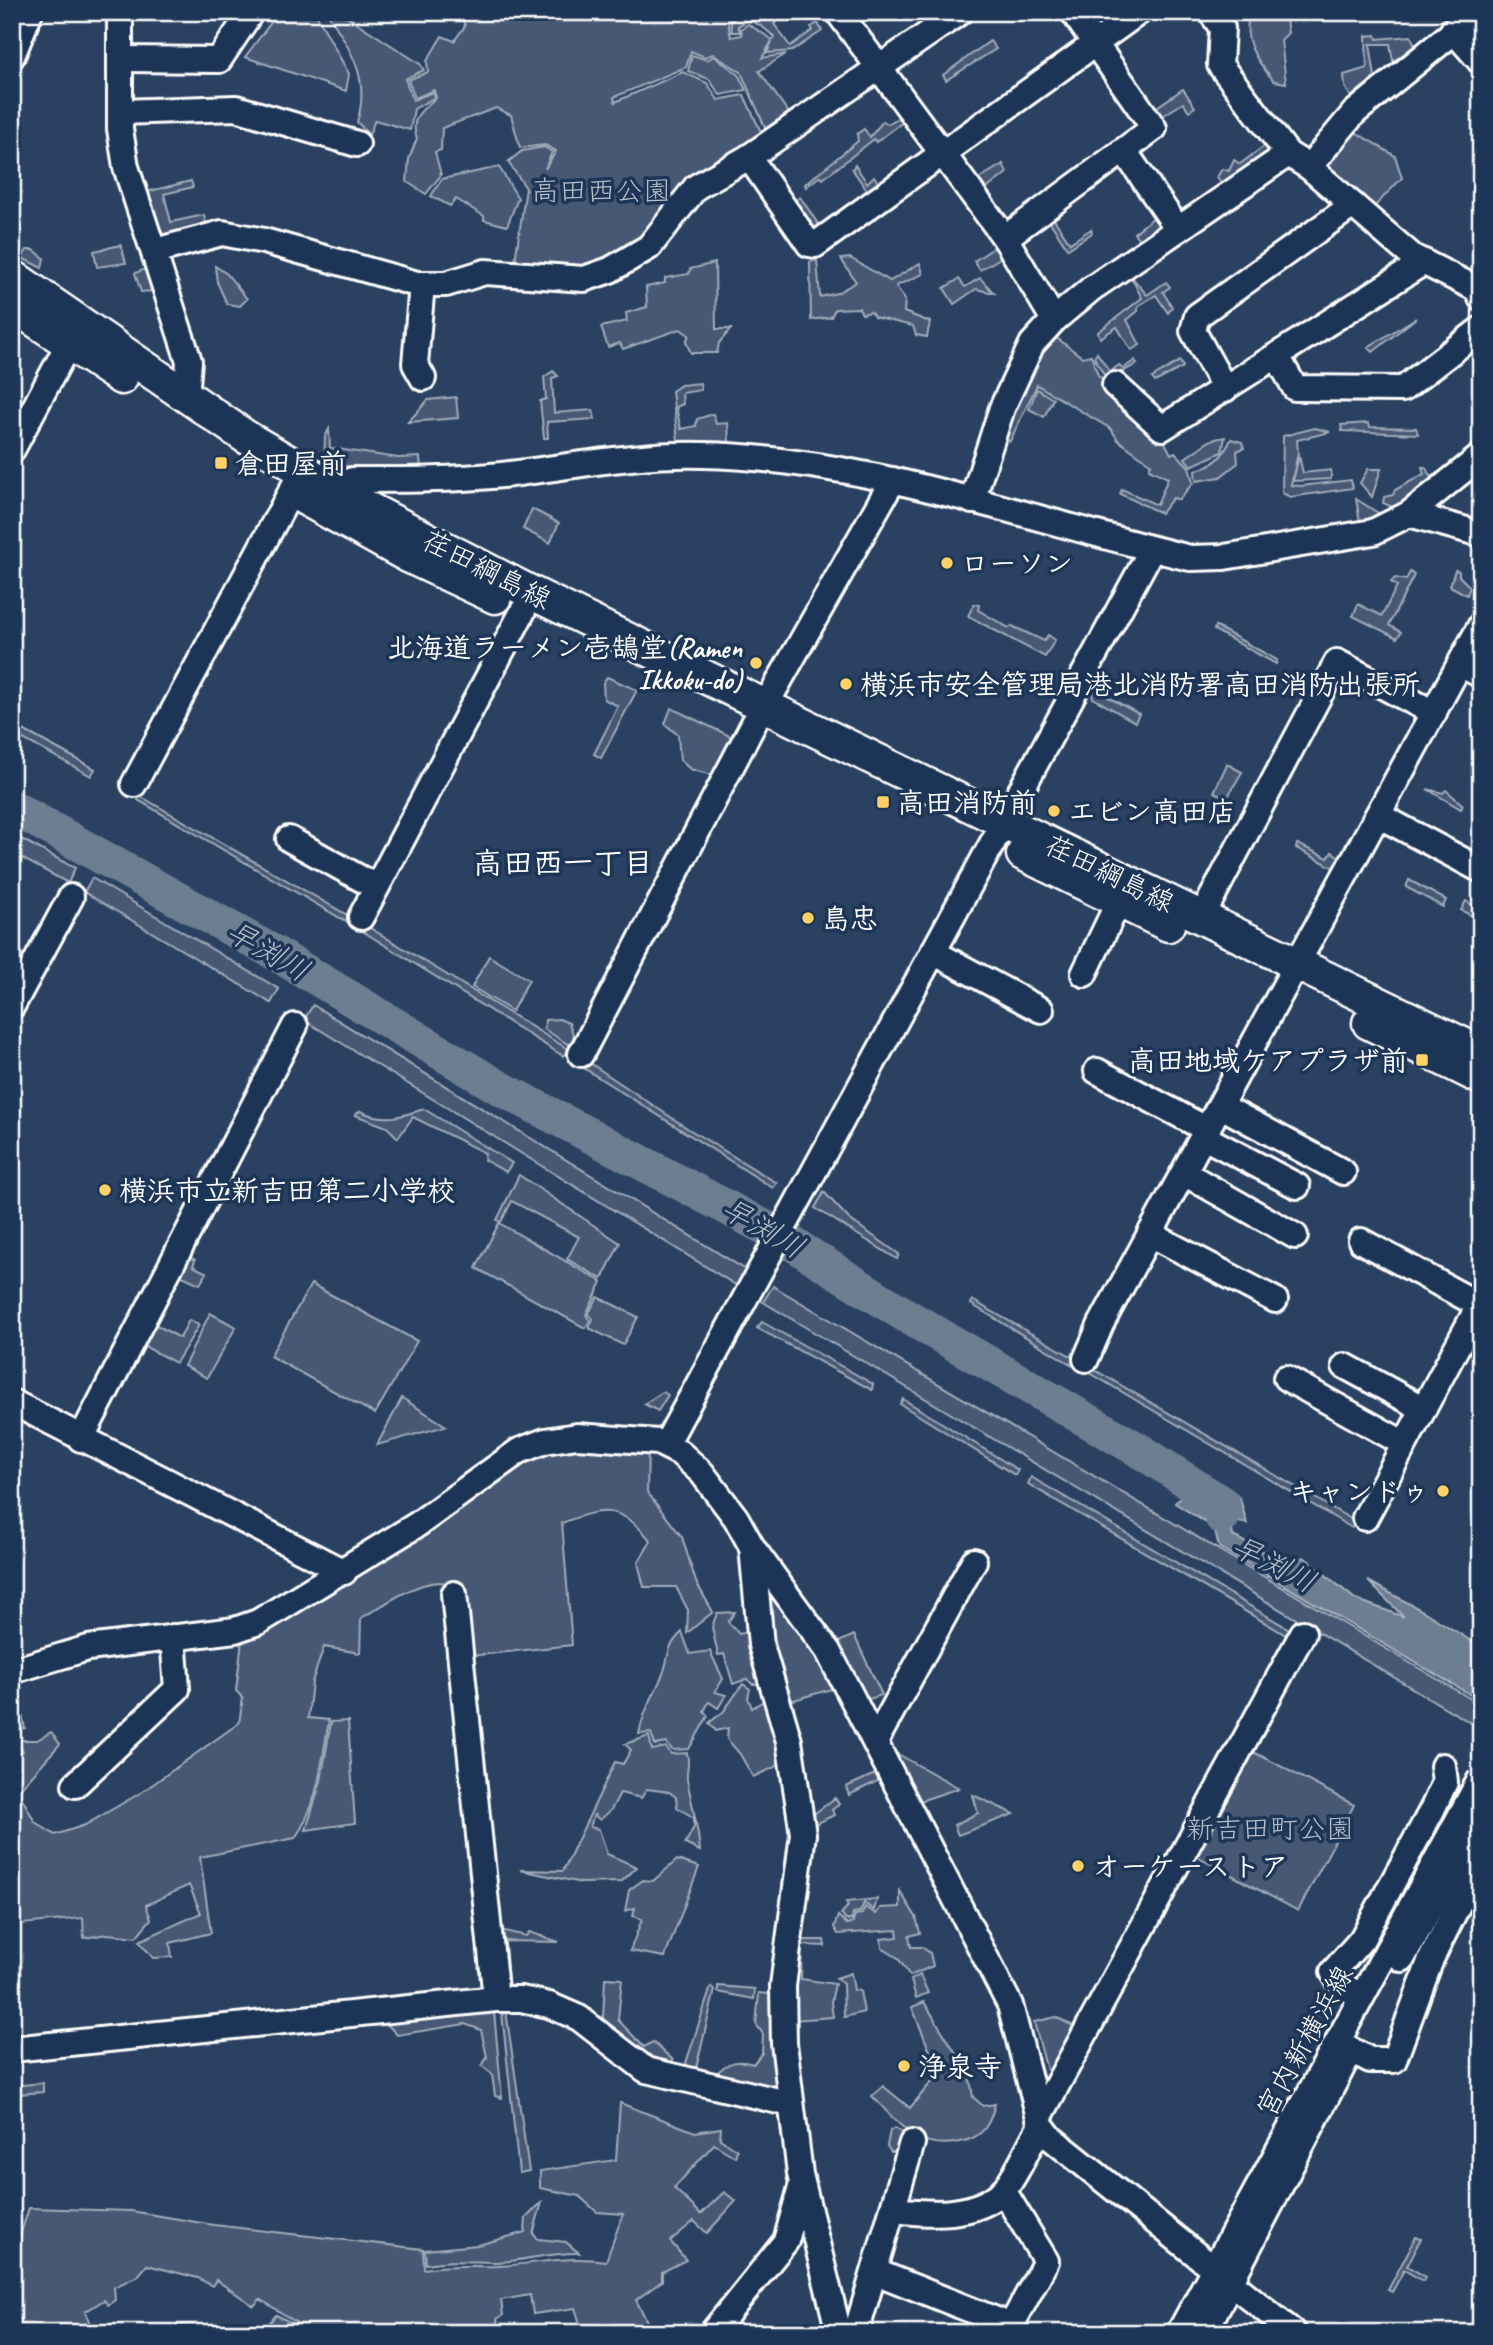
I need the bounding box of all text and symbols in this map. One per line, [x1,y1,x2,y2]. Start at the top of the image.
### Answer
park label: 高田西公園 [531,173,671,208]
place label: 倉田屋前 [235,446,347,481]
marker: 倉田屋前 [213,455,229,471]
street label: 荏田綱島線 [416,522,557,617]
place label: ローソン [961,546,1073,581]
marker: ローソン [939,555,955,571]
place label: 北海道ラーメン壱鵠堂(Ramen Ikkoku-do) [387,630,744,697]
marker: 北海道ラーメン壱鵠堂(Ramen Ikkoku-do) [748,655,764,671]
place label: 横浜市安全管理局港北消防署高田消防出張所 [860,667,1420,702]
marker: 横浜市安全管理局港北消防署高田消防出張所 [838,676,854,692]
place label: 高田消防前 [897,785,1037,820]
marker: 高田消防前 [875,794,891,810]
place label: エビン高田店 [1068,794,1236,829]
marker: エビン高田店 [1046,803,1062,819]
street label: 荏田綱島線 [1039,827,1180,920]
district label: 高田西一丁目 [473,844,653,882]
place label: 島忠 [822,901,878,936]
marker: 島忠 [800,910,816,926]
water label: 早渕川 [220,912,316,990]
place label: 高田地域ケアプラザ前 [1128,1043,1408,1078]
marker: 高田地域ケアプラザ前 [1414,1052,1430,1068]
place label: 横浜市立新吉田第二小学校 [119,1173,455,1208]
marker: 横浜市立新吉田第二小学校 [97,1182,113,1198]
water label: 早渕川 [715,1189,811,1267]
place label: キャンドゥ [1289,1474,1429,1509]
marker: キャンドゥ [1435,1483,1451,1499]
water label: 早渕川 [1225,1527,1323,1601]
park label: 新吉田町公園 [1186,1811,1354,1846]
place label: オーケーストア [1092,1849,1289,1884]
marker: オーケーストア [1070,1858,1086,1874]
street label: 宮内新横浜線 [1248,1959,1360,2123]
place label: 浄泉寺 [918,2049,1002,2084]
marker: 浄泉寺 [896,2058,912,2074]

